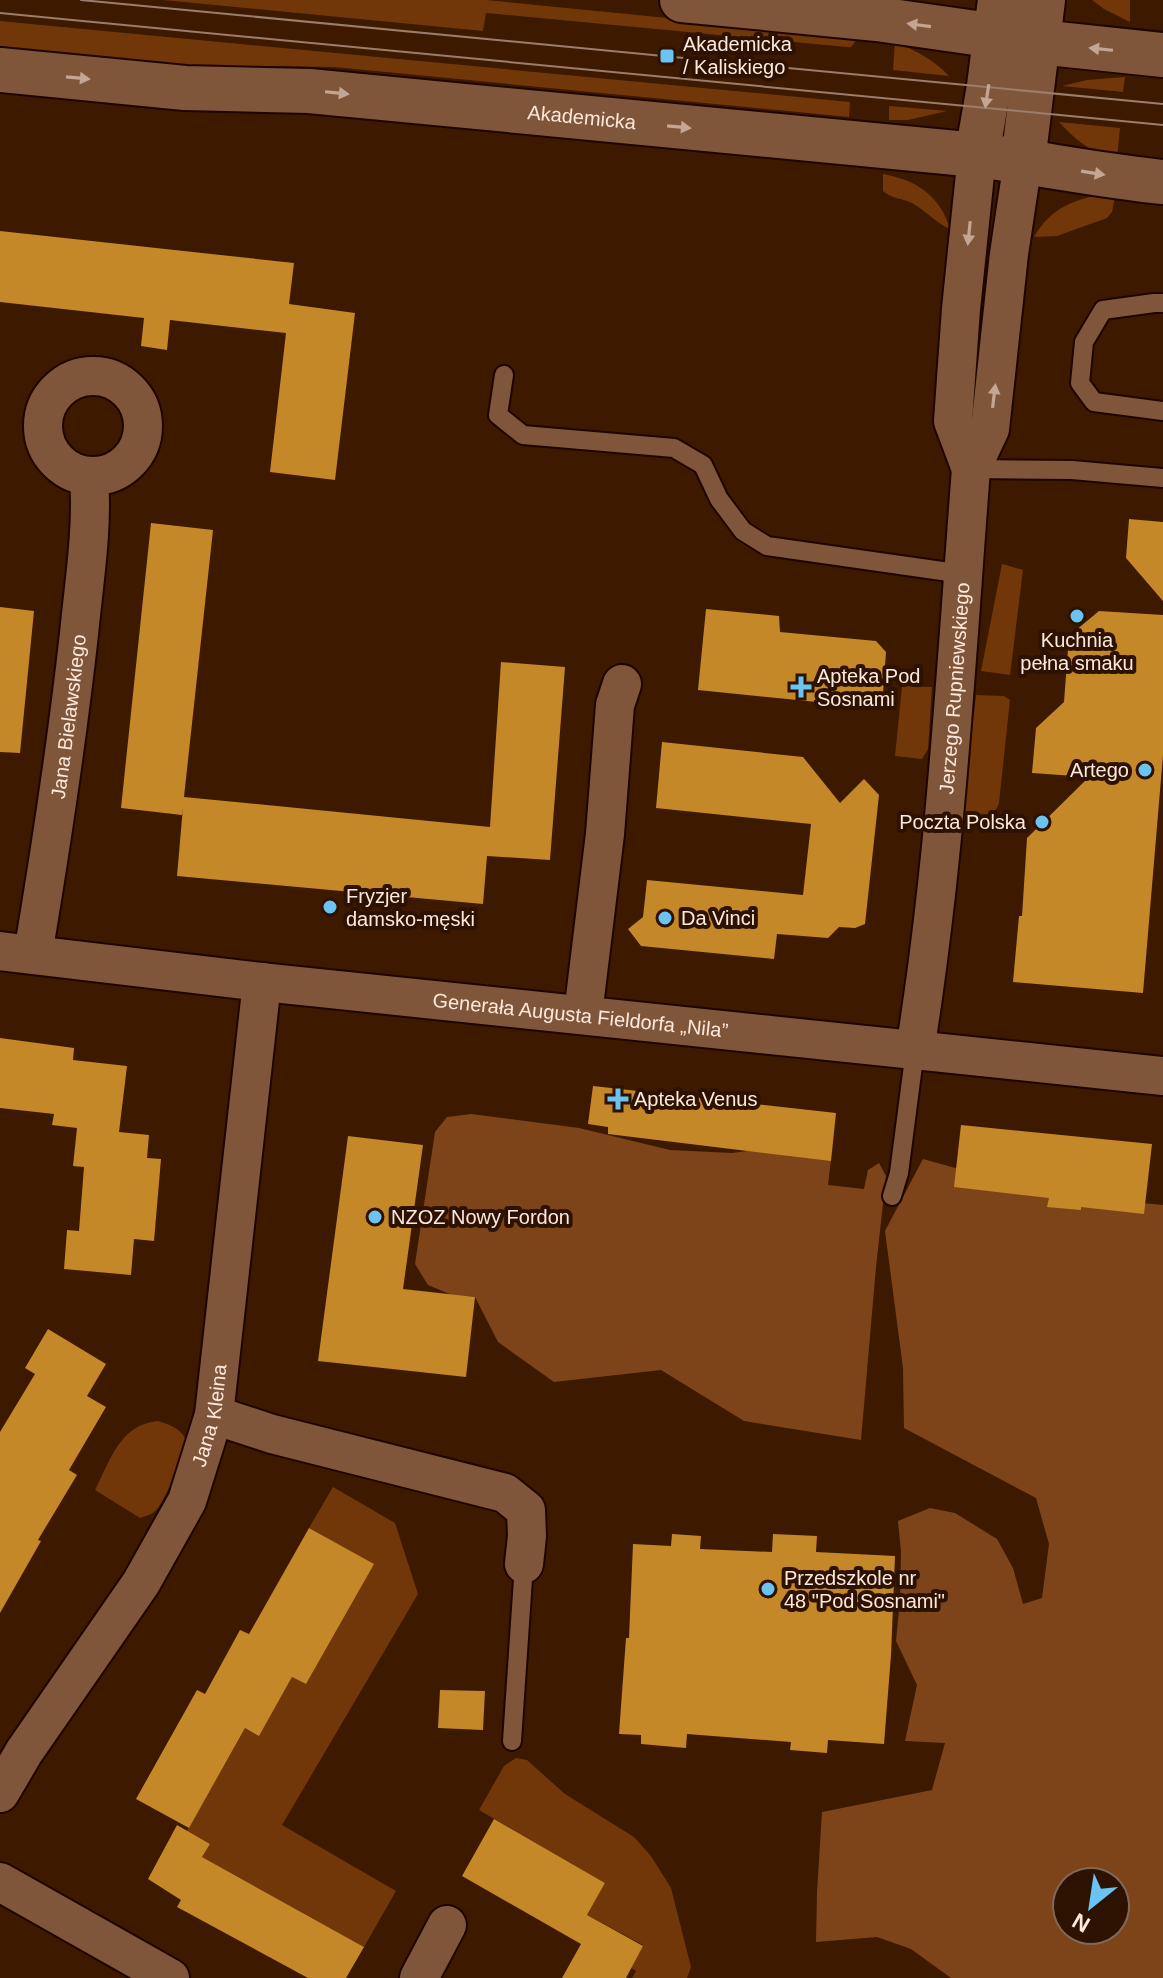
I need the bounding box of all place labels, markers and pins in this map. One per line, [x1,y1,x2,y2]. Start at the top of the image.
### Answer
place label: Akademicka / Kaliskiego [683,33,793,78]
marker: Akademicka / Kaliskiego [658,47,676,65]
marker: Kuchnia pełna smaku [1068,607,1086,625]
place label: Kuchnia pełna smaku [1020,629,1134,674]
place label: Apteka Pod Sosnami [817,665,920,710]
marker: Apteka Pod Sosnami [792,678,810,696]
place label: Artego [1070,759,1129,781]
marker: Artego [1136,761,1154,779]
place label: Poczta Polska [899,811,1027,833]
marker: Poczta Polska [1033,813,1051,831]
place label: Fryzjer damsko-męski [346,885,475,930]
marker: Fryzjer damsko-męski [321,898,339,916]
place label: Da Vinci [681,907,755,929]
marker: Da Vinci [656,909,674,927]
place label: Apteka Venus [634,1088,757,1110]
marker: Apteka Venus [609,1090,627,1108]
place label: NZOZ Nowy Fordon [391,1206,570,1228]
marker: NZOZ Nowy Fordon [366,1208,384,1226]
place label: Przedszkole nr 48 "Pod Sosnami" [784,1567,945,1612]
marker: Przedszkole nr 48 "Pod Sosnami" [759,1580,777,1598]

